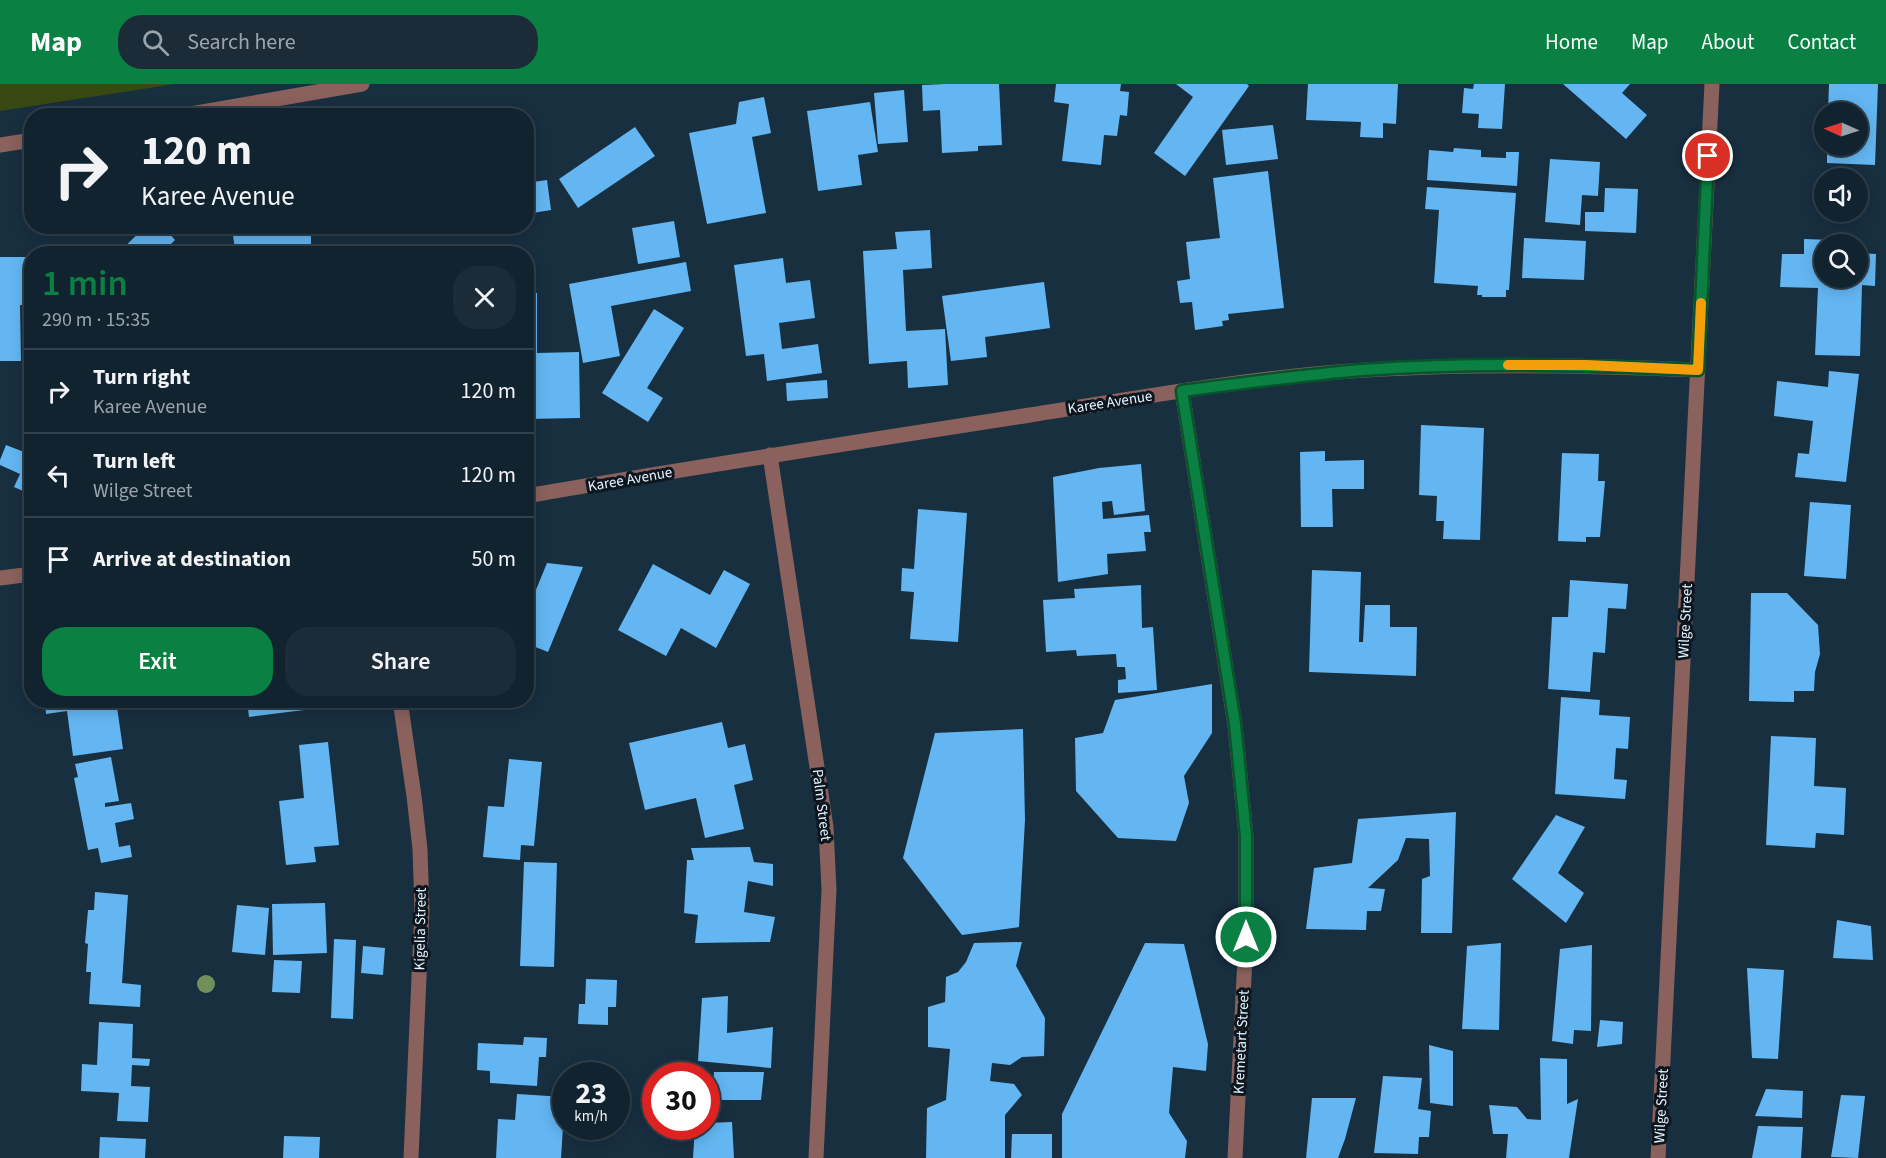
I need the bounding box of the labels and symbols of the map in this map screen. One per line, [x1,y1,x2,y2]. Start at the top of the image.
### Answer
north arrow [1814,102,1868,156]
pin [1682,130,1733,181]
street label: Karee Avenue [1066,385,1154,420]
street label: Karee Avenue [586,462,674,497]
street label: Wilge Street [1673,583,1698,659]
street label: Palm Street [807,768,836,842]
street label: Kigelia Street [409,887,432,971]
position arrow [1214,905,1278,969]
street label: Kremetart Street [1228,990,1255,1095]
speed limit sign: 30 [642,1062,720,1140]
street label: Wilge Street [1649,1068,1674,1144]

